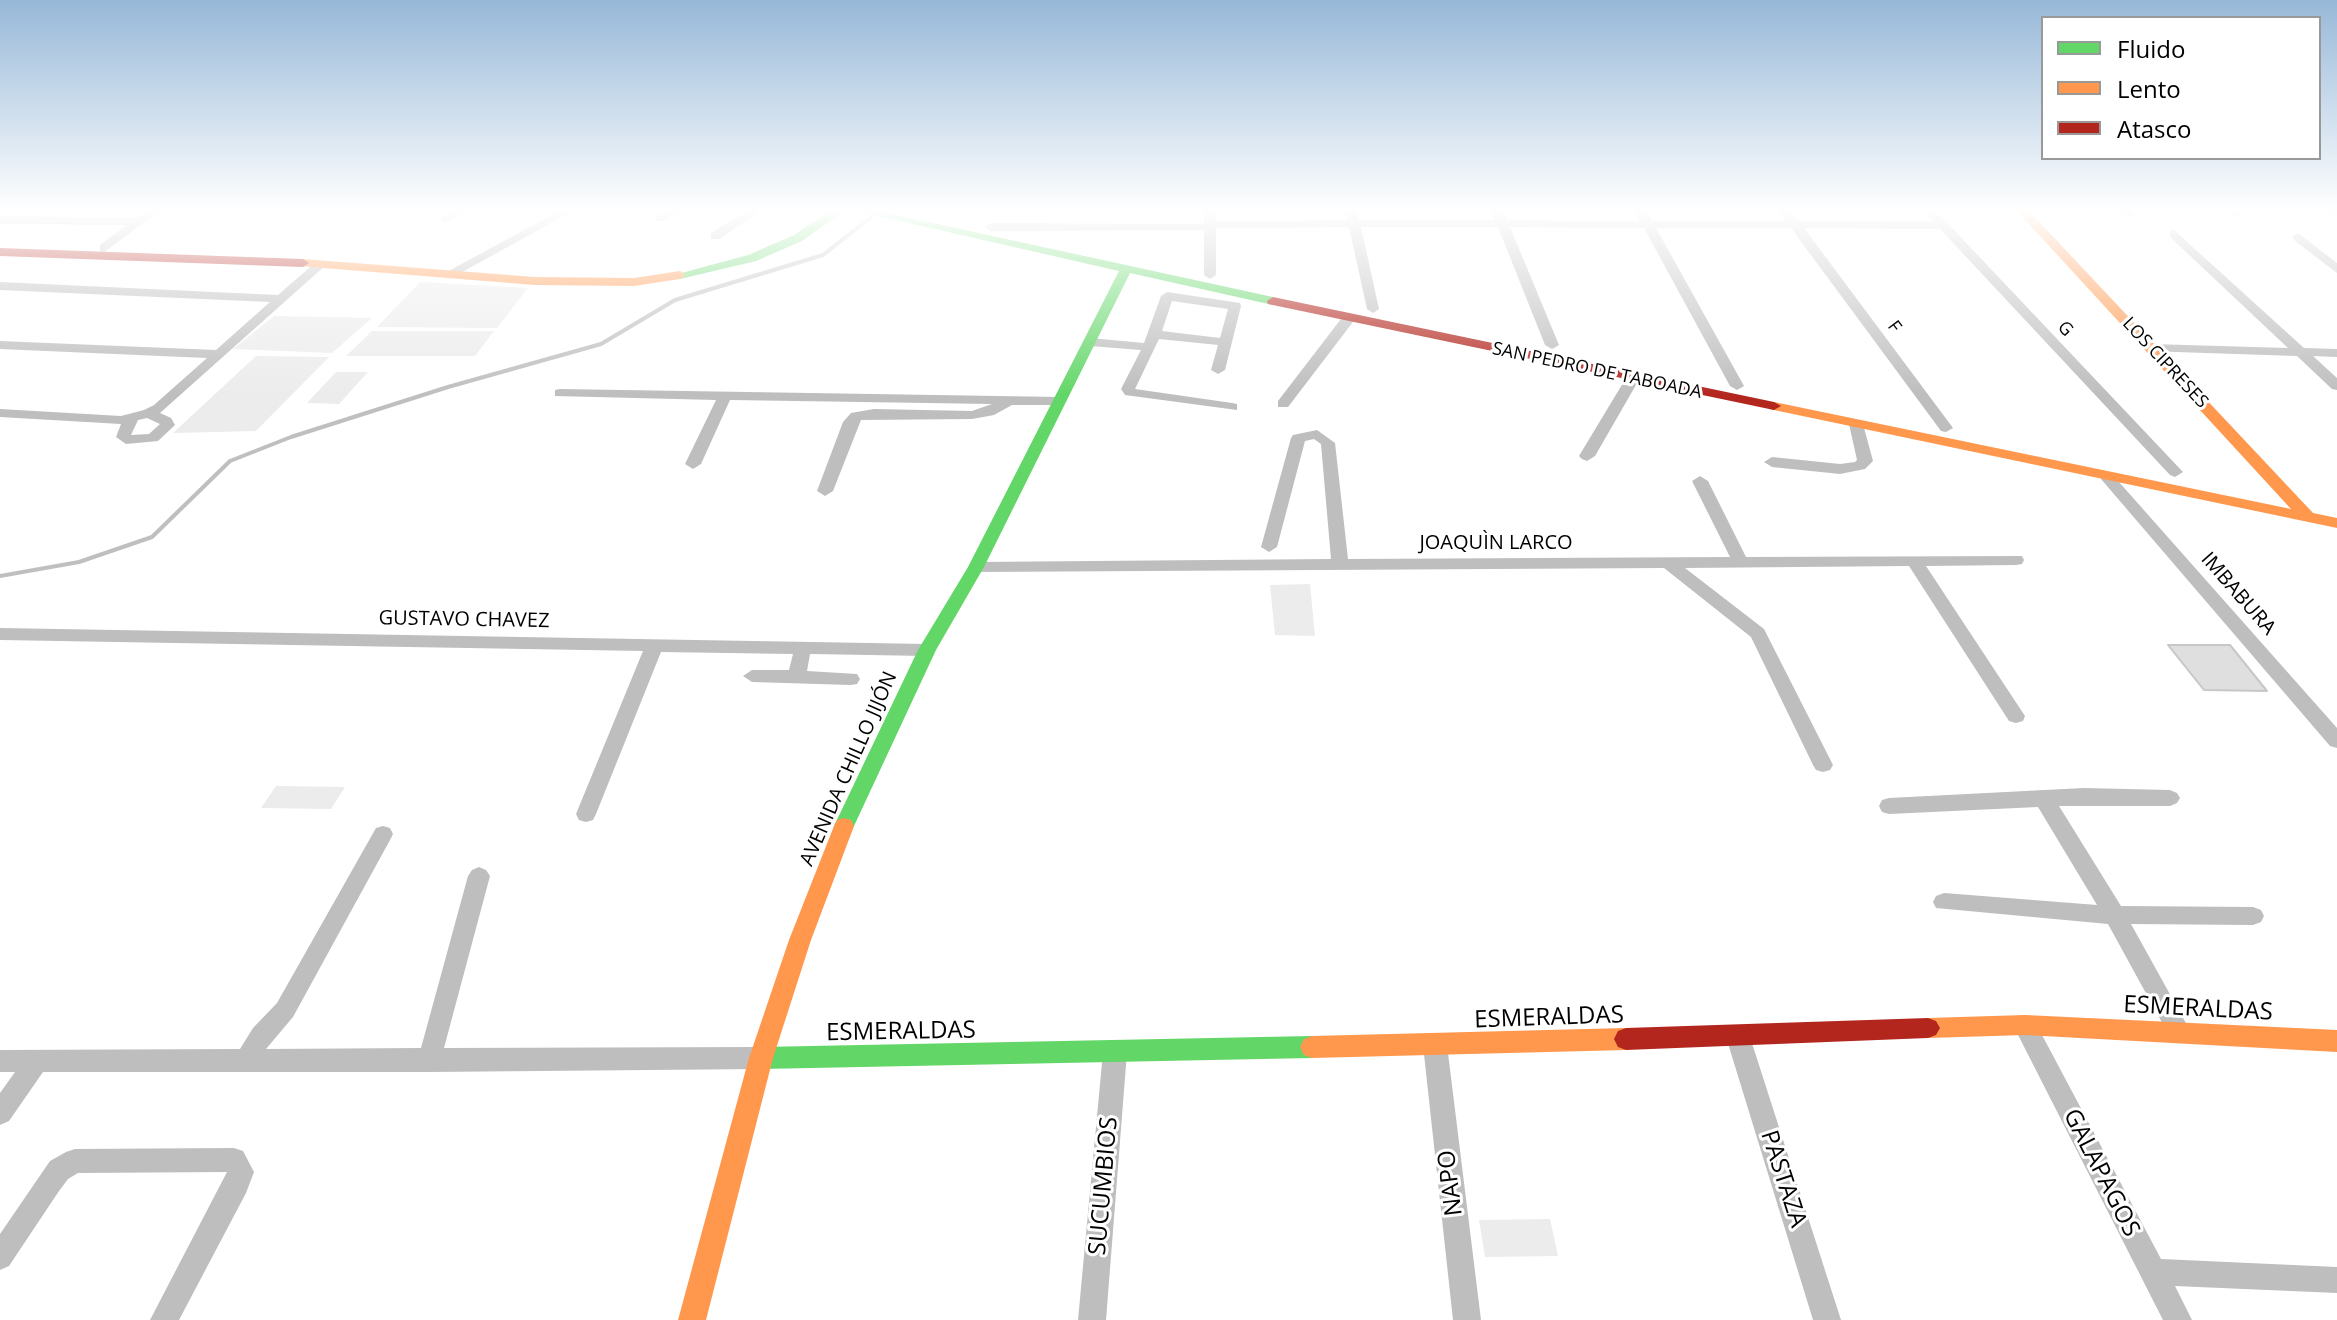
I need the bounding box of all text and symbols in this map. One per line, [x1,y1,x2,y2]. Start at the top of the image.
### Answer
legend [2041,16,2321,160]
text: Fluido [2117,32,2185,65]
text: Lento [2117,72,2181,105]
text: Atasco [2117,112,2191,145]
street label: LOS CIPRESES [2118,313,2212,413]
street label: F [1883,317,1905,337]
street label: G [2053,317,2077,341]
street label: SAN PEDRO DE TABOADA [1490,338,1704,404]
street label: JOAQUÌN LARCO [1419,531,1573,555]
street label: IMBABURA [2196,548,2280,640]
street label: GUSTAVO CHAVEZ [378,607,550,633]
street label: AVENIDA CHILLO JIJÓN [795,668,903,870]
street label: ESMERALDAS [2123,991,2273,1027]
street label: ESMERALDAS [1474,1001,1624,1035]
street label: ESMERALDAS [826,1016,976,1048]
street label: GALAPAGOS [2057,1104,2145,1242]
street label: SUCUMBIOS [1084,1116,1124,1256]
street label: PASTAZA [1754,1127,1812,1231]
street label: NAPO [1433,1148,1469,1218]

